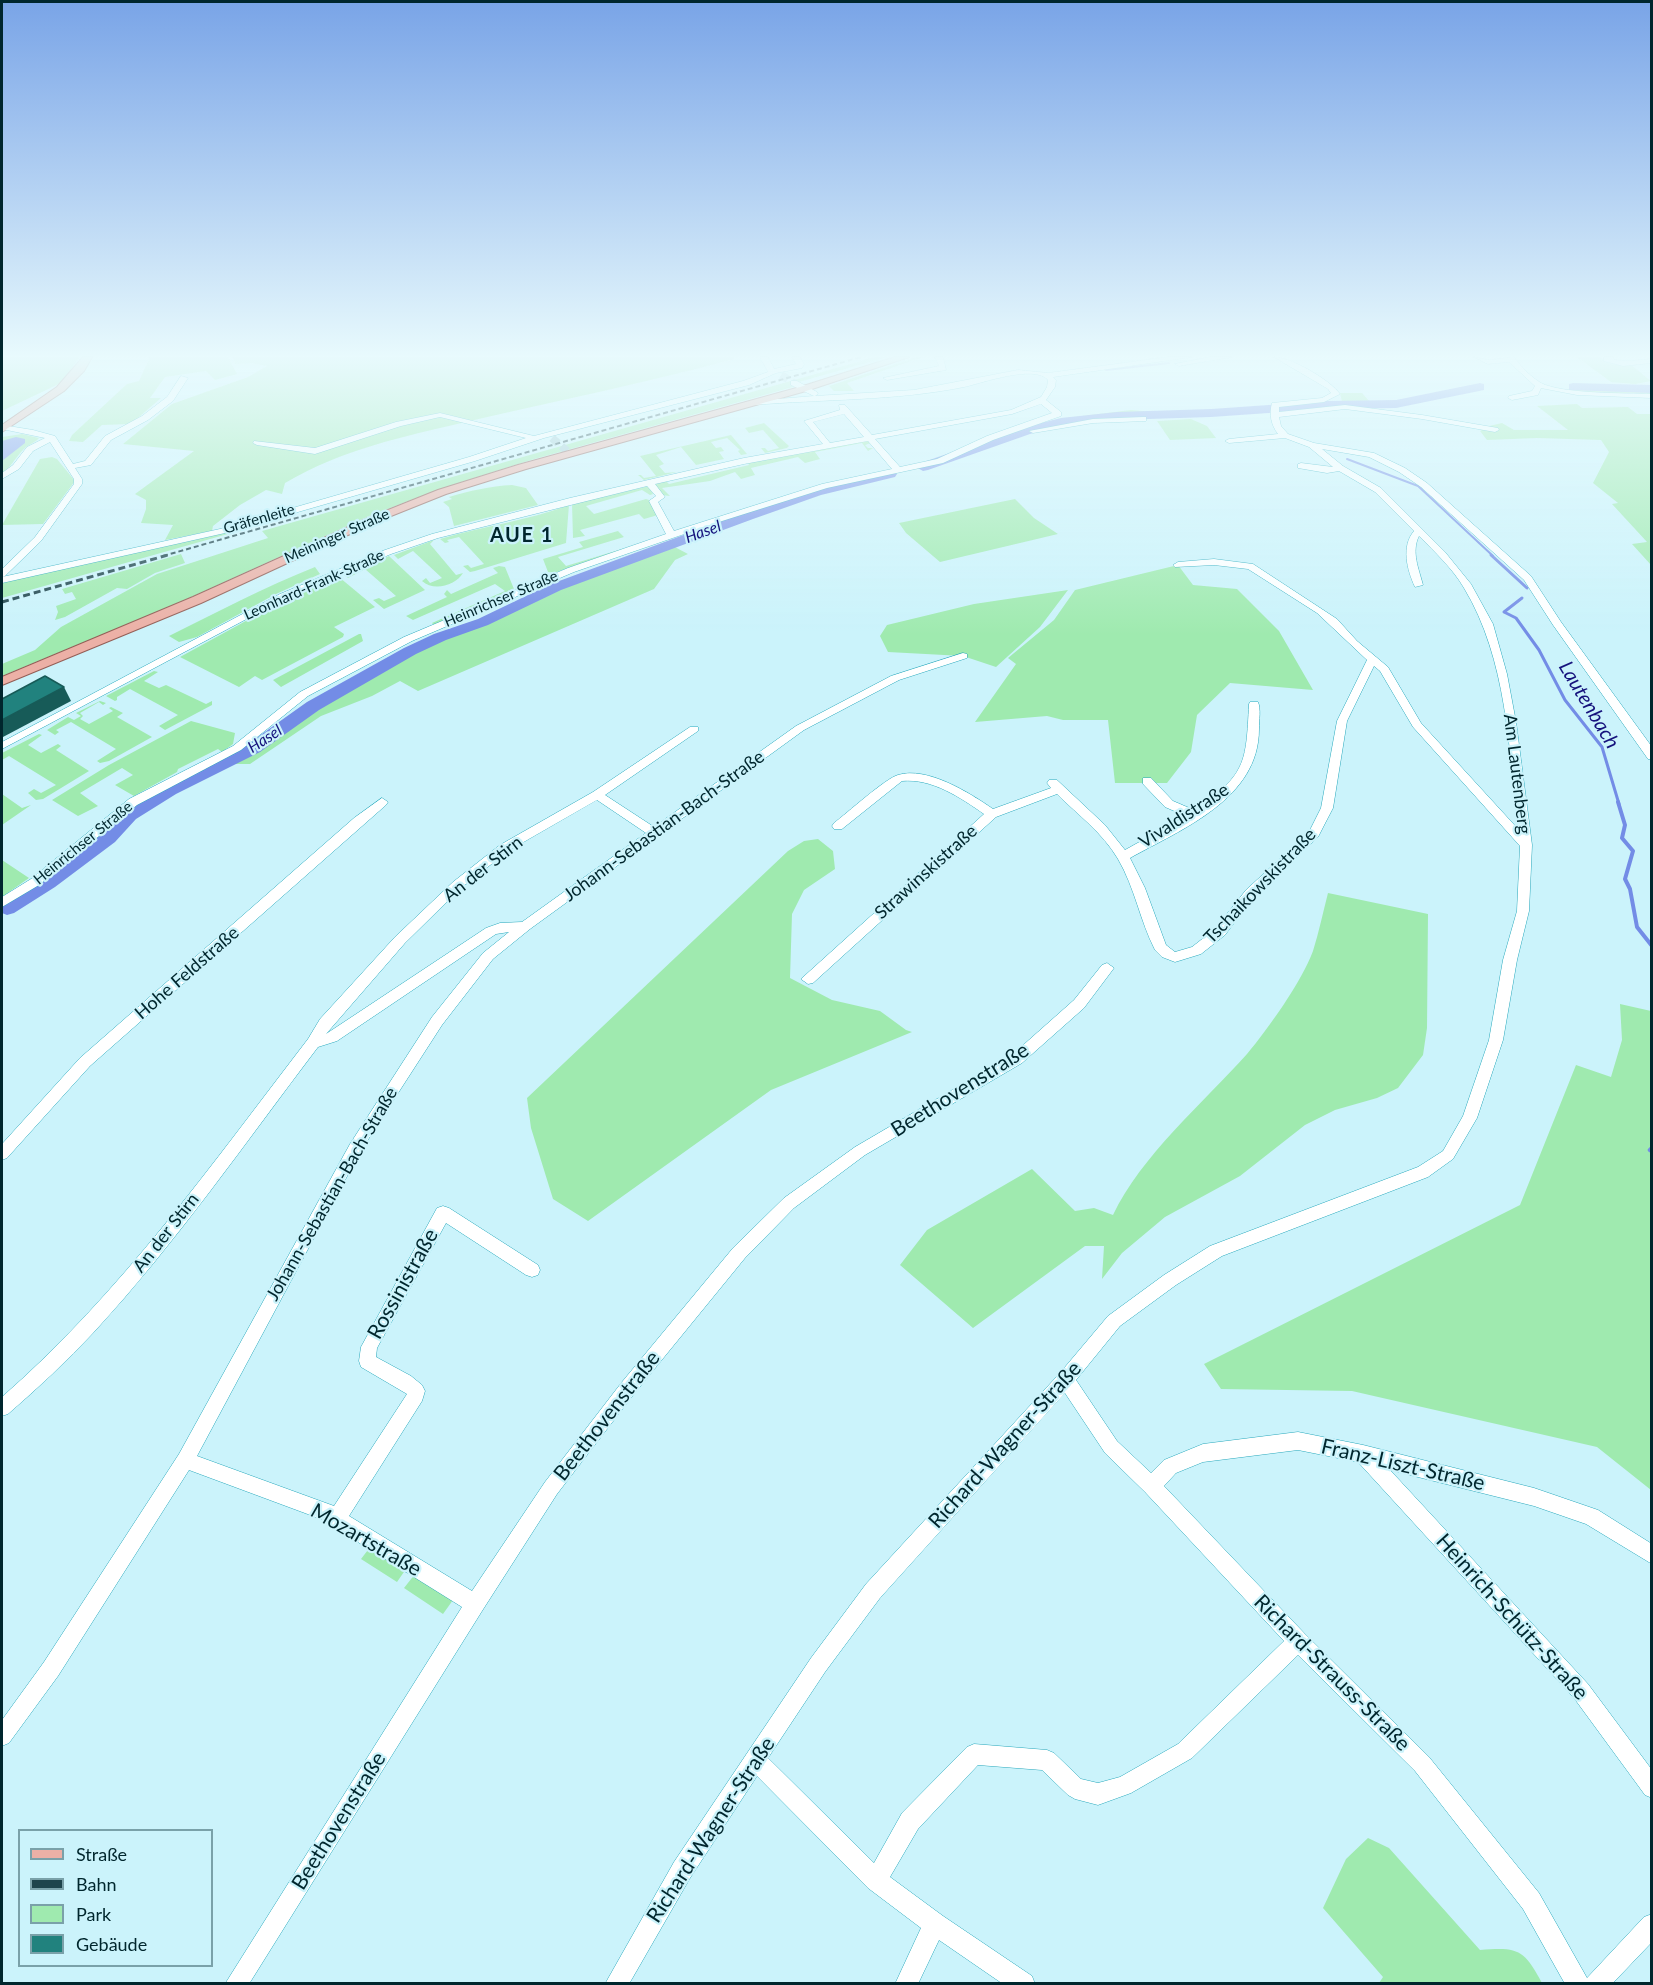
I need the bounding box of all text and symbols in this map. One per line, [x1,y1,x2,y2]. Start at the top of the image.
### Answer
street label: Gräfenleite [221,500,297,538]
street label: Meininger Straße [282,505,392,567]
water label: Hasel [682,517,724,547]
district label: AUE 1 [490,524,554,548]
street label: Leonhard-Frank-Straße [241,546,387,624]
street label: Heinrichser Straße [441,567,561,631]
water label: Lautenbach [1554,657,1624,753]
street label: Am Lautenberg [1499,713,1535,835]
water label: Hasel [244,721,286,757]
street label: Johann-Sebastian-Bach-Straße [559,746,769,906]
street label: Vivaldistraße [1135,779,1233,853]
street label: Heinrichser Straße [30,798,136,888]
street label: Strawinskistraße [870,820,982,924]
street label: Tschaikowskistraße [1199,824,1321,948]
street label: An der Stirn [439,831,527,907]
street label: Hohe Feldstraße [131,922,243,1024]
street label: Beethovenstraße [887,1038,1033,1142]
street label: Johann-Sebastian-Bach-Straße [262,1083,402,1305]
street label: An der Stirn [128,1189,204,1277]
street label: Rossinistraße [362,1224,444,1344]
street label: Beethovenstraße [549,1346,665,1486]
street label: Richard-Wagner-Straße [923,1356,1087,1534]
street label: Franz-Liszt-Straße [1319,1434,1487,1496]
street label: Mozartstraße [306,1498,426,1582]
street label: Heinrich-Schütz-Straße [1431,1529,1593,1705]
street label: Richard-Strauss-Straße [1249,1590,1415,1756]
street label: Richard-Wagner-Straße [642,1733,780,1927]
street label: Beethovenstraße [287,1748,391,1894]
legend [18,1829,213,1967]
text: Straße [76,1843,127,1865]
text: Bahn [76,1873,117,1895]
text: Park [76,1903,111,1925]
text: Gebäude [76,1933,147,1955]

